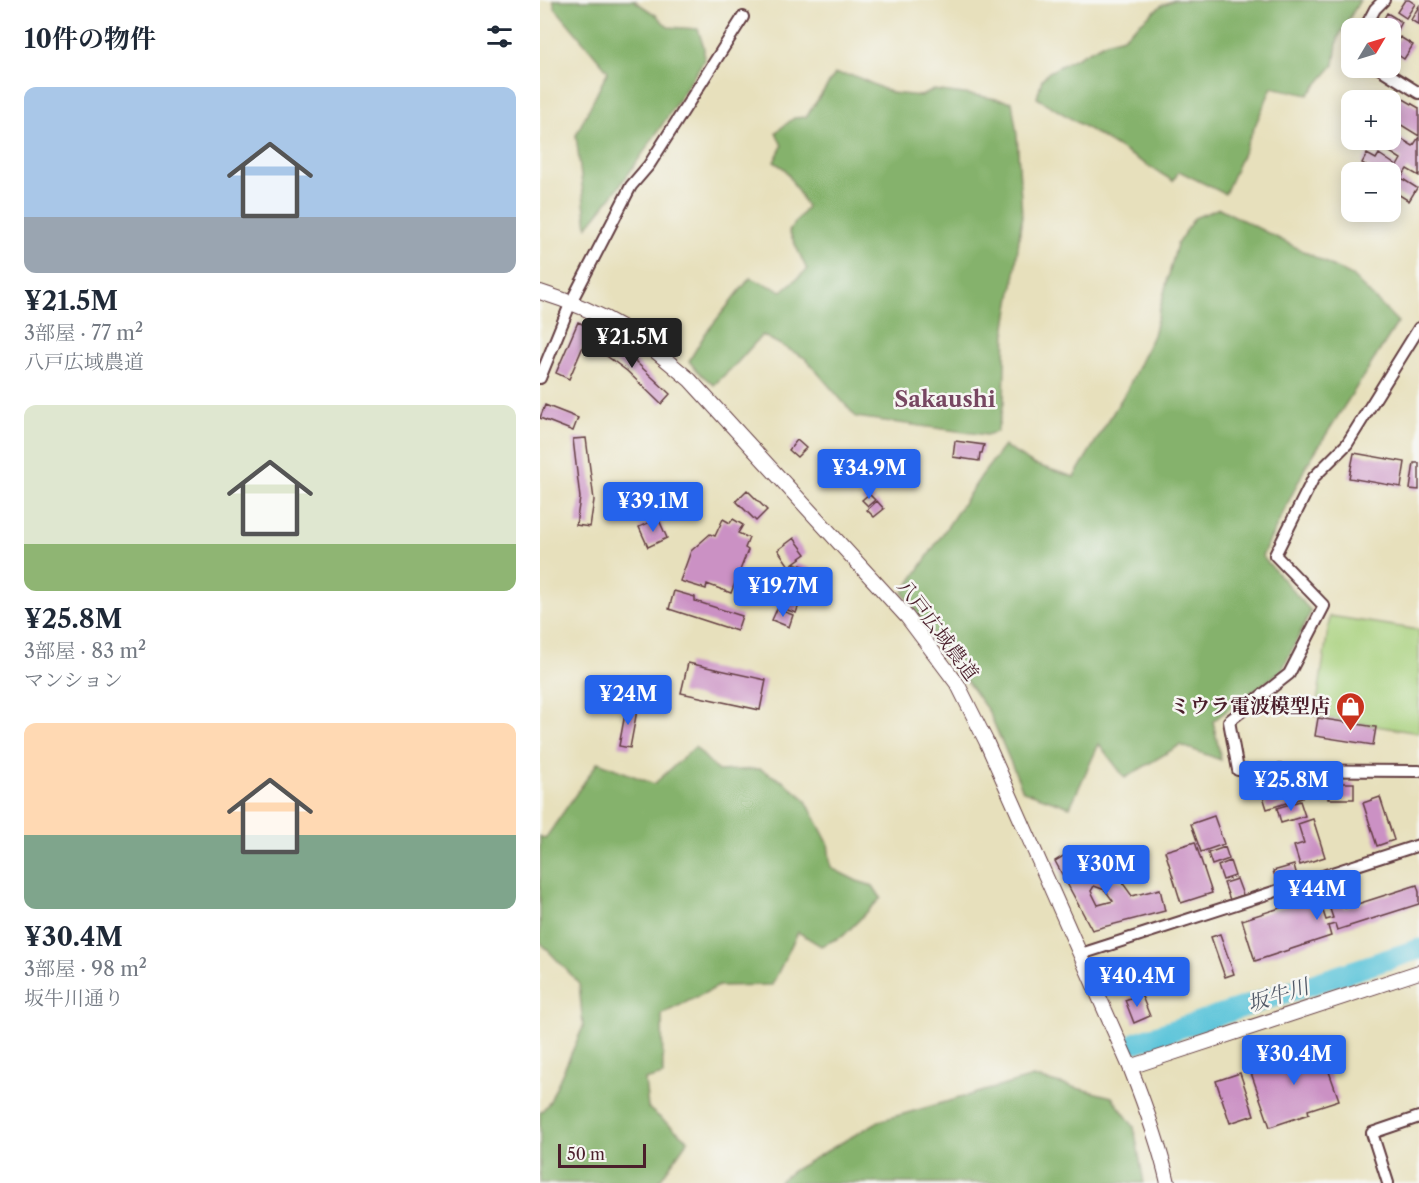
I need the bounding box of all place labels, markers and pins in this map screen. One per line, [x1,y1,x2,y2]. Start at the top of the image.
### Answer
pin: ¥21.5M [583,318,681,369]
pin: ¥34.9M [820,449,918,500]
pin: ¥39.1M [604,482,702,533]
pin: ¥19.7M [734,567,832,618]
pin: ¥24M [592,675,664,726]
shop icon: ミウラ電波模型店 [1335,690,1367,732]
place label: ミウラ電波模型店 [1170,694,1330,718]
pin: ¥25.8M [1242,761,1340,812]
pin: ¥30M [1070,845,1142,896]
pin: ¥44M [1281,870,1353,921]
pin: ¥40.4M [1088,957,1186,1008]
pin: ¥30.4M [1245,1035,1343,1086]

